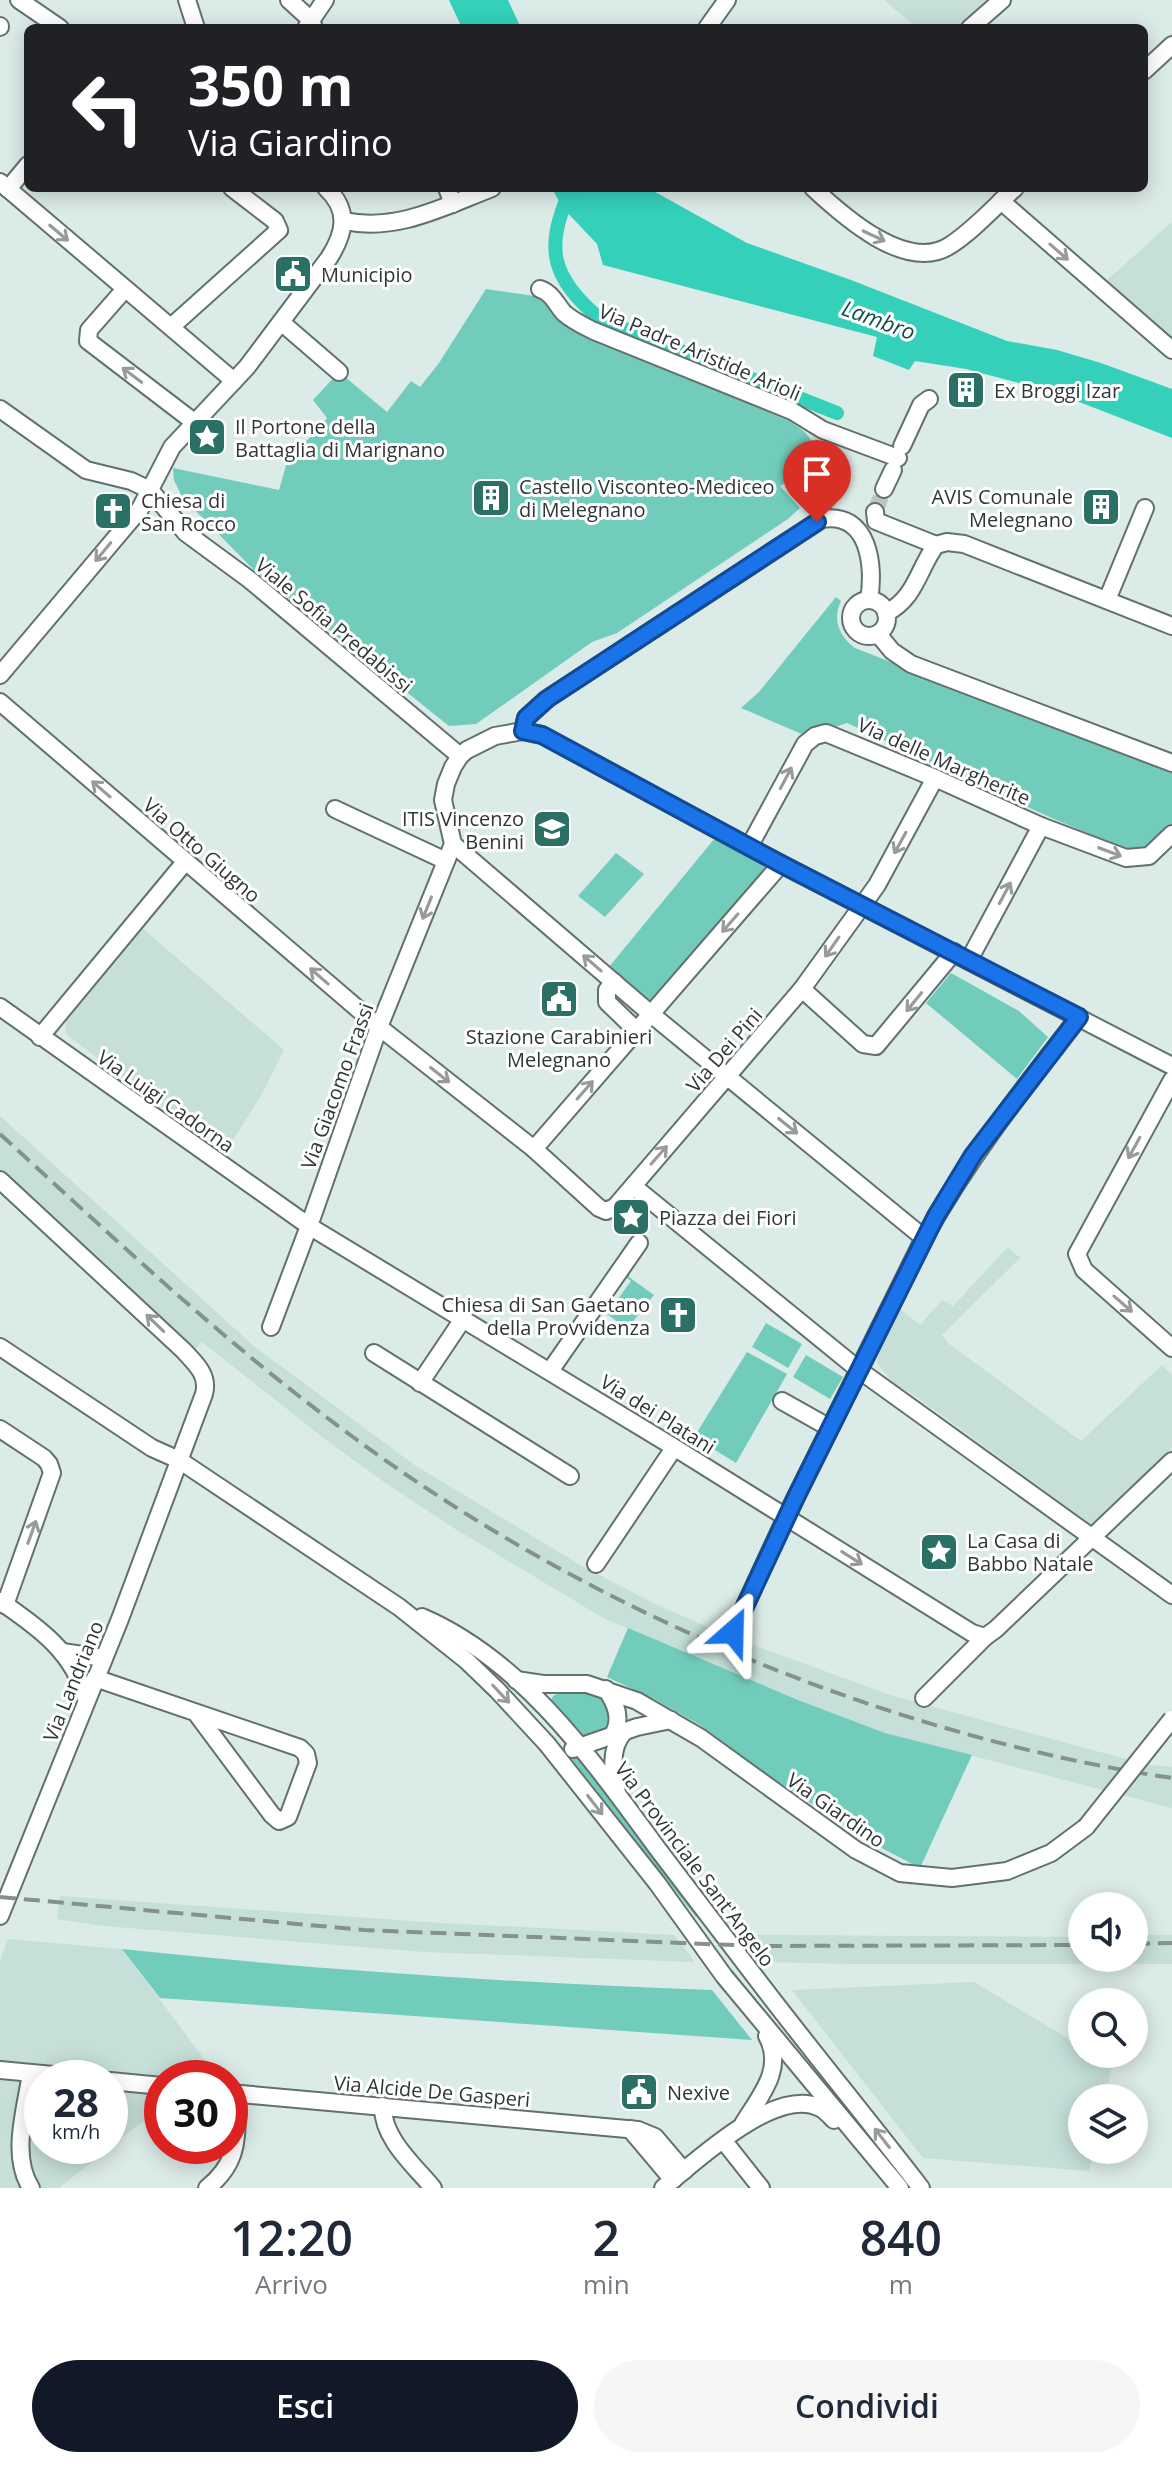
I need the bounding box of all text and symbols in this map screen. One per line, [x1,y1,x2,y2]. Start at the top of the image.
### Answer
text: 350 m [188,46,354,122]
icon: left [56,56,160,160]
text: Via Giardino [188,118,393,167]
one-way arrow [49,224,69,242]
one-way arrow [862,229,886,244]
one-way arrow [1049,243,1069,261]
public building icon: Municipio [272,253,314,295]
place label: Municipio [321,261,413,288]
water label: Lambro [838,292,920,346]
street label: Via Padre Aristide Arioli [595,297,805,407]
one-way arrow [122,367,143,384]
building icon: Ex Broggi Izar [945,369,987,411]
place label: Ex Broggi Izar [994,377,1120,404]
place label: Il Portone della Battaglia di Marignano [235,413,445,463]
place icon: Il Portone della Battaglia di Marignano [186,416,228,458]
pin [783,440,851,522]
icon: arrive [795,452,839,496]
place label: Castello Visconteo-Mediceo di Melegnano [519,473,774,523]
building icon: Castello Visconteo-Mediceo di Melegnano [470,477,512,519]
place label: AVIS Comunale Melegnano [932,483,1073,533]
building icon: AVIS Comunale Melegnano [1080,486,1122,528]
place label: Chiesa di San Rocco [141,487,236,537]
church icon: Chiesa di San Rocco [92,490,134,532]
one-way arrow [94,541,112,562]
street label: Viale Sofia Predabissi [250,551,418,699]
street label: Via delle Margherite [853,711,1035,811]
one-way arrow [779,767,795,790]
one-way arrow [91,780,111,798]
street label: Via Otto Giugno [138,791,266,909]
place label: ITIS Vincenzo Benini [402,805,524,855]
school or university icon: ITIS Vincenzo Benini [531,808,573,850]
one-way arrow [892,830,907,854]
one-way arrow [1097,846,1122,860]
one-way arrow [998,882,1014,905]
one-way arrow [419,895,433,920]
one-way arrow [721,912,739,933]
one-way arrow [824,936,841,957]
one-way arrow [582,955,603,973]
one-way arrow [310,967,330,985]
public building icon: Stazione Carabinieri Melegnano [538,978,580,1020]
one-way arrow [905,991,923,1012]
street label: Via Giacomo Frassi [294,999,380,1173]
street label: Via Dei Pini [680,1002,768,1098]
place label: Stazione Carabinieri Melegnano [466,1023,652,1073]
street label: Via Luigi Cadorna [92,1044,240,1158]
one-way arrow [429,1066,450,1084]
one-way arrow [576,1081,594,1101]
one-way arrow [777,1117,798,1135]
one-way arrow [1126,1136,1142,1159]
one-way arrow [650,1146,668,1166]
place icon: Piazza dei Fiori [610,1196,652,1238]
place label: Piazza dei Fiori [659,1204,797,1231]
place label: Chiesa di San Gaetano della Provvidenza [442,1291,650,1341]
church icon: Chiesa di San Gaetano della Provvidenza [657,1294,699,1336]
one-way arrow [1112,1295,1132,1313]
one-way arrow [146,1314,165,1333]
street label: Via dei Platani [595,1368,721,1460]
one-way arrow [26,1520,41,1545]
place label: La Casa di Babbo Natale [967,1527,1093,1577]
place icon: La Casa di Babbo Natale [918,1531,960,1573]
one-way arrow [840,1551,863,1567]
position arrow [691,1590,775,1674]
street label: Via Landriano [37,1617,109,1745]
one-way arrow [492,1684,511,1704]
street label: Via Provinciale Sant'Angelo [609,1756,781,1972]
street label: Via Giardino [782,1766,890,1854]
one-way arrow [586,1794,604,1815]
map controls [1068,1892,1148,2164]
button: sound [1068,1892,1148,1972]
button: search [1068,1988,1148,2068]
speed limit sign: 30 [144,2060,248,2164]
street label: Via Alcide De Gasperi [333,2069,531,2113]
public building icon: Nexive [618,2071,660,2113]
text: 28 [53,2074,99,2129]
place label: Nexive [667,2079,730,2106]
button: layers [1068,2084,1148,2164]
text: km/h [52,2118,100,2145]
one-way arrow [874,2128,891,2149]
text: 12:20 [230,2205,353,2270]
text: 2 [593,2205,620,2270]
text: 840 [860,2205,942,2270]
text: Arrivo [255,2266,328,2302]
text: min [583,2266,630,2302]
text: m [889,2266,913,2302]
button: Esci [32,2360,578,2452]
button: Condividi [594,2360,1140,2452]

